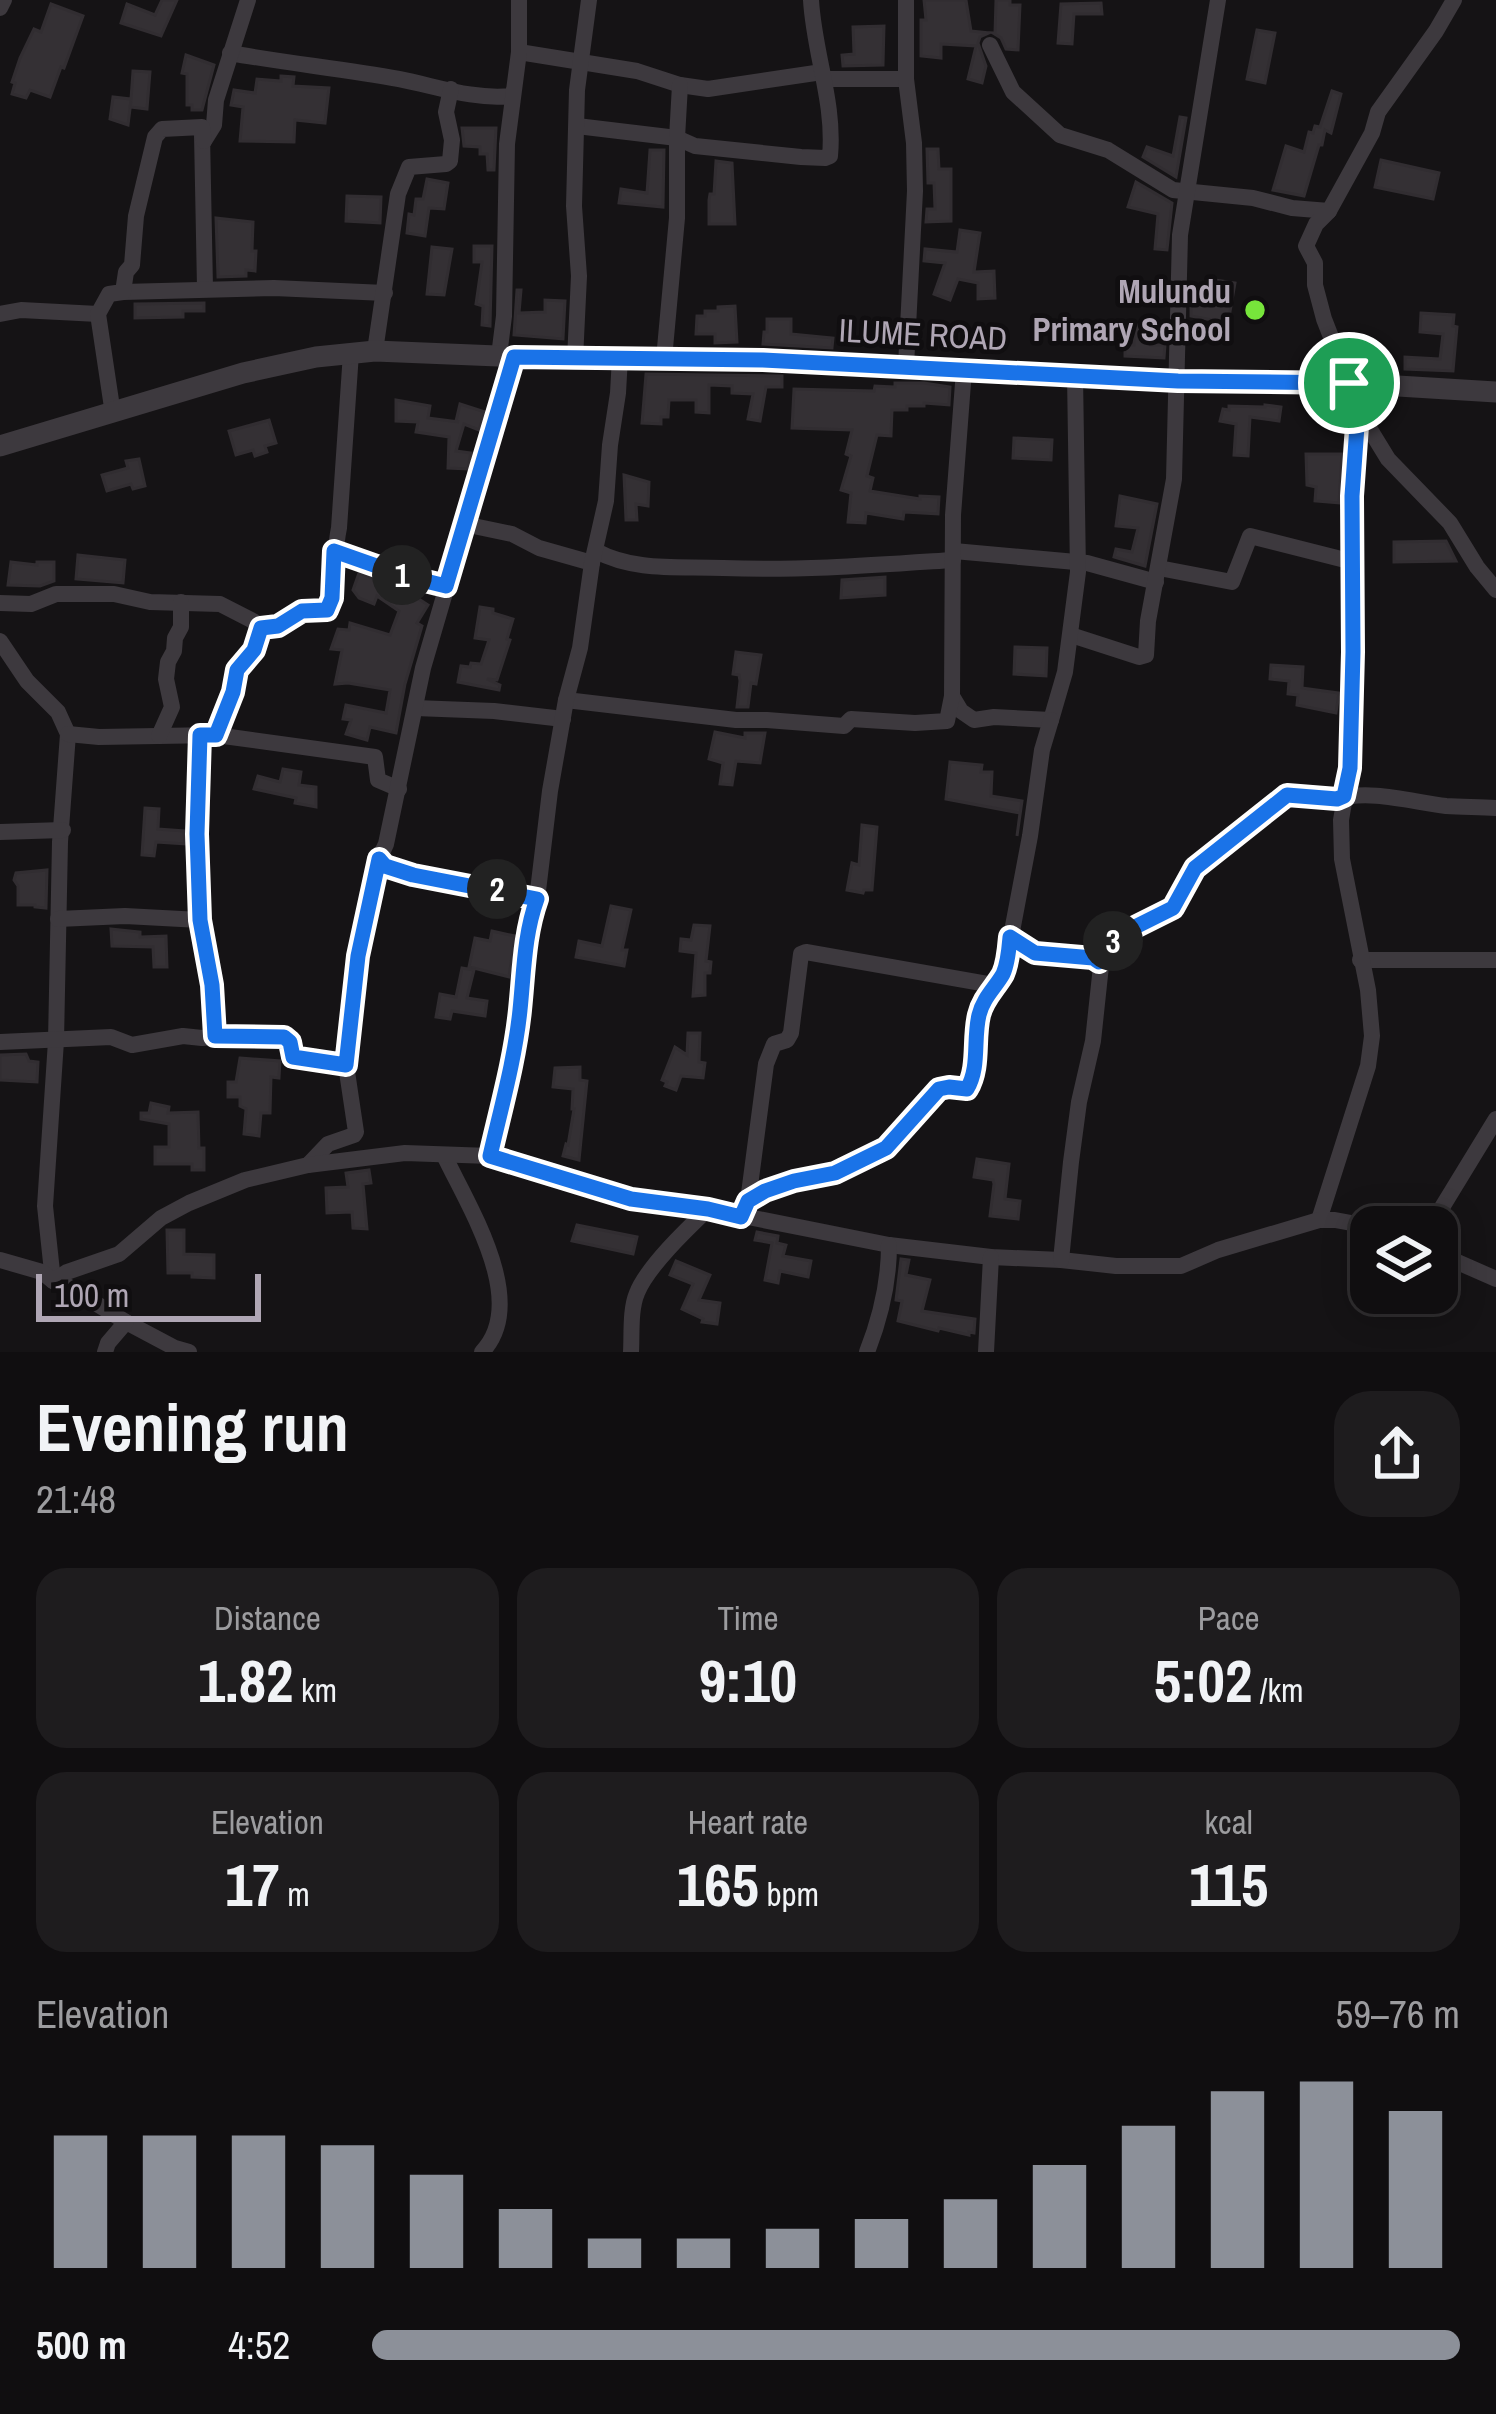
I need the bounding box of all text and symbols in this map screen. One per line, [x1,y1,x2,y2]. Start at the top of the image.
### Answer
place label: Mulundu Primary School [1032,269,1231,351]
marker: Mulundu Primary School [1242,297,1268,323]
street label: ILUME ROAD [838,308,1008,360]
pin [1298,332,1400,434]
icon: arrive [1316,350,1382,416]
pin: 1 [372,545,432,605]
text: 1 [394,553,410,597]
pin: 2 [467,859,527,919]
text: 2 [489,867,505,911]
pin: 3 [1083,911,1143,971]
text: 3 [1105,919,1121,963]
map controls [1350,1206,1458,1314]
button: layers [1350,1206,1458,1314]
scale bar [36,1268,261,1321]
text: 100 m [54,1273,129,1317]
text: Evening run [36,1383,349,1472]
button: share [1334,1391,1460,1517]
text: 21:48 [36,1473,116,1525]
text: Distance [214,1596,321,1640]
text: Time [717,1596,779,1640]
text: Pace [1198,1596,1260,1640]
text: 1.82 [198,1640,293,1721]
text: 9:10 [699,1640,797,1721]
text: 5:02 [1154,1640,1252,1721]
text: km [293,1668,337,1712]
text: /km [1252,1668,1303,1712]
text: Elevation [211,1800,324,1844]
text: Heart rate [688,1800,808,1844]
text: kcal [1205,1800,1253,1844]
text: 17 [225,1844,280,1925]
text: 165 [677,1844,759,1925]
text: 115 [1189,1844,1268,1925]
text: m [280,1872,310,1916]
text: bpm [759,1872,819,1916]
text: Elevation [36,1988,169,2040]
text: 59–76 m [1336,1988,1460,2040]
text: 500 m [36,2319,127,2371]
text: 4:52 [228,2319,290,2371]

